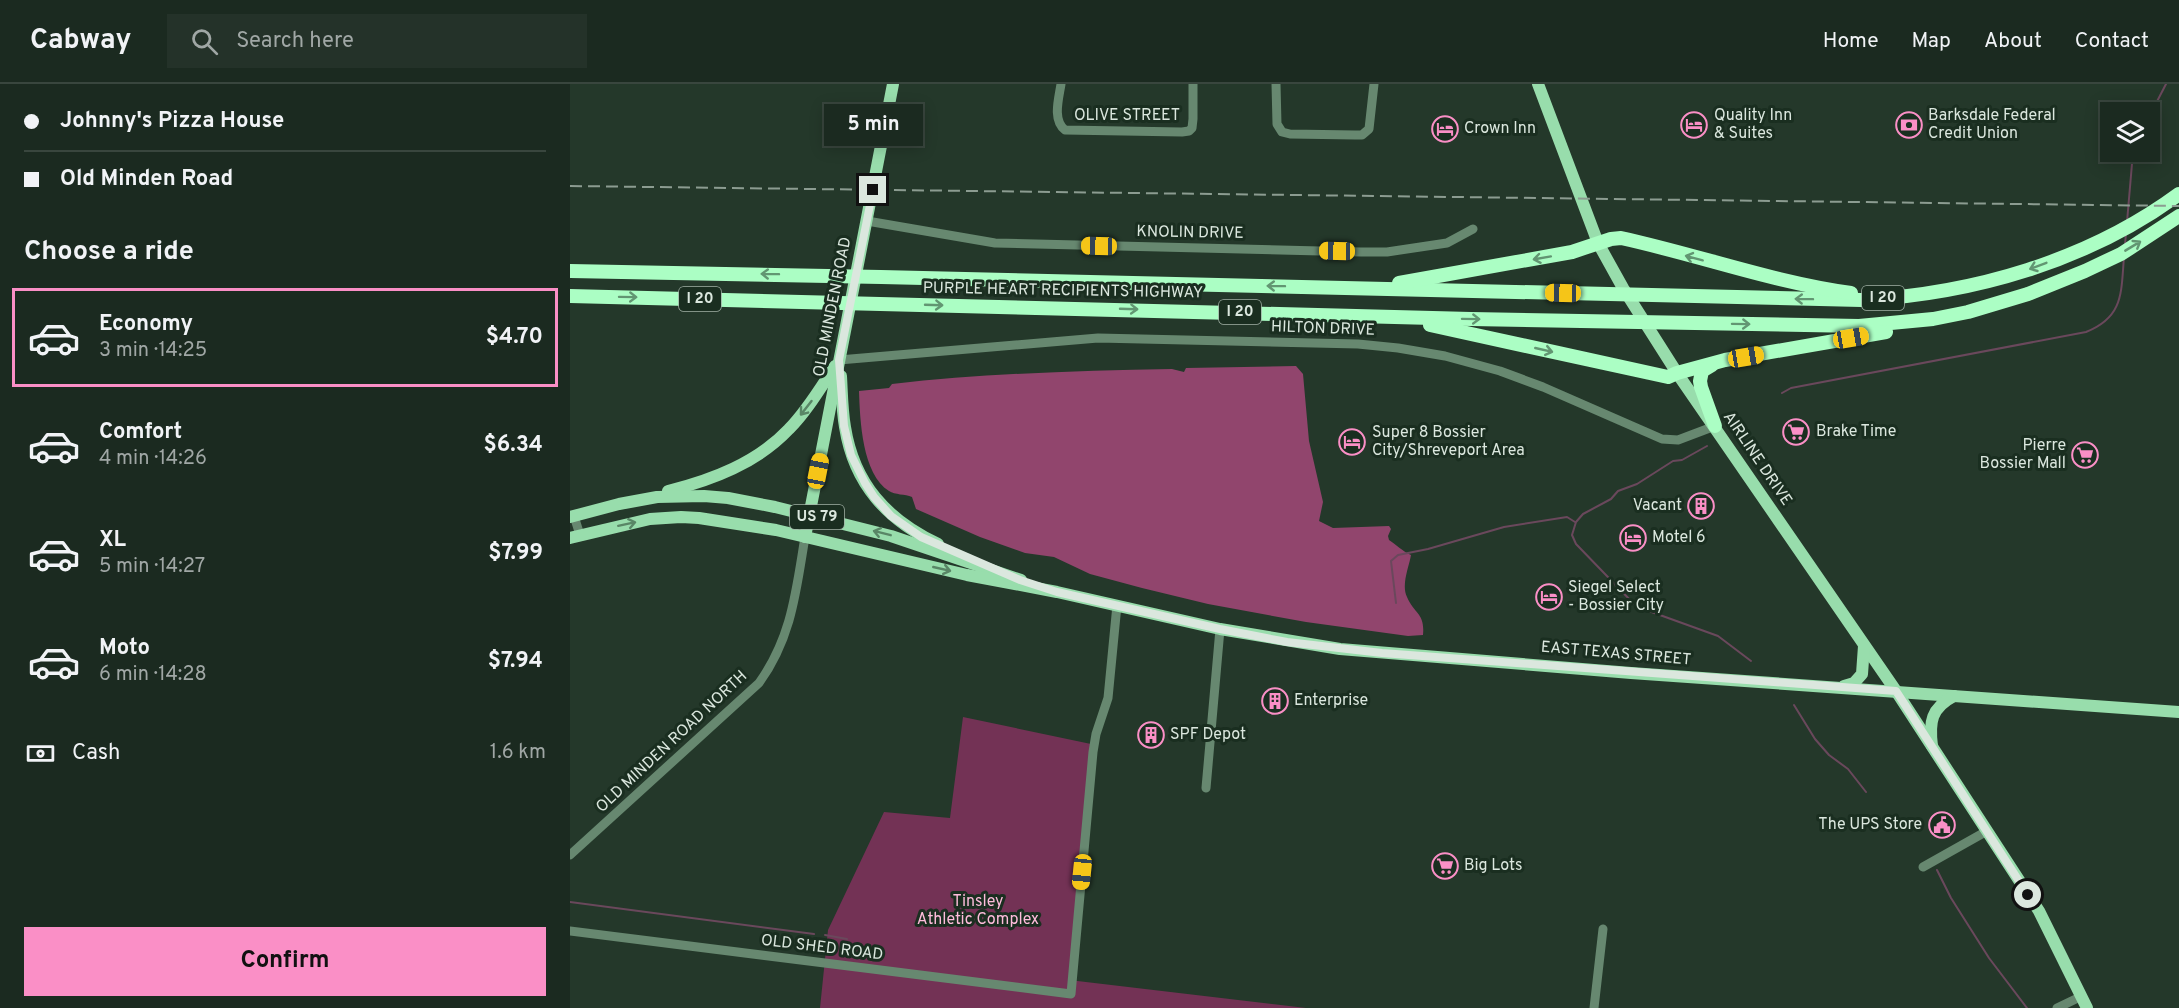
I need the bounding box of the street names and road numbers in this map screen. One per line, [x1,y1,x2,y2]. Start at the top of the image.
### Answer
street label: OLIVE STREET [1074,106,1180,126]
street label: KNOLIN DRIVE [1136,222,1244,244]
street label: OLD MINDEN ROAD [810,235,856,379]
street label: PURPLE HEART RECIPIENTS HIGHWAY [923,279,1203,303]
road number: I 20 [1862,286,1904,310]
road number: I 20 [679,287,721,311]
road number: I 20 [1219,300,1261,324]
street label: HILTON DRIVE [1271,317,1375,341]
street label: AIRLINE DRIVE [1718,408,1796,510]
road number: US 79 [790,505,844,529]
street label: EAST TEXAS STREET [1540,637,1692,671]
street label: OLD MINDEN ROAD NORTH [592,667,752,817]
street label: OLD SHED ROAD [760,931,884,965]

